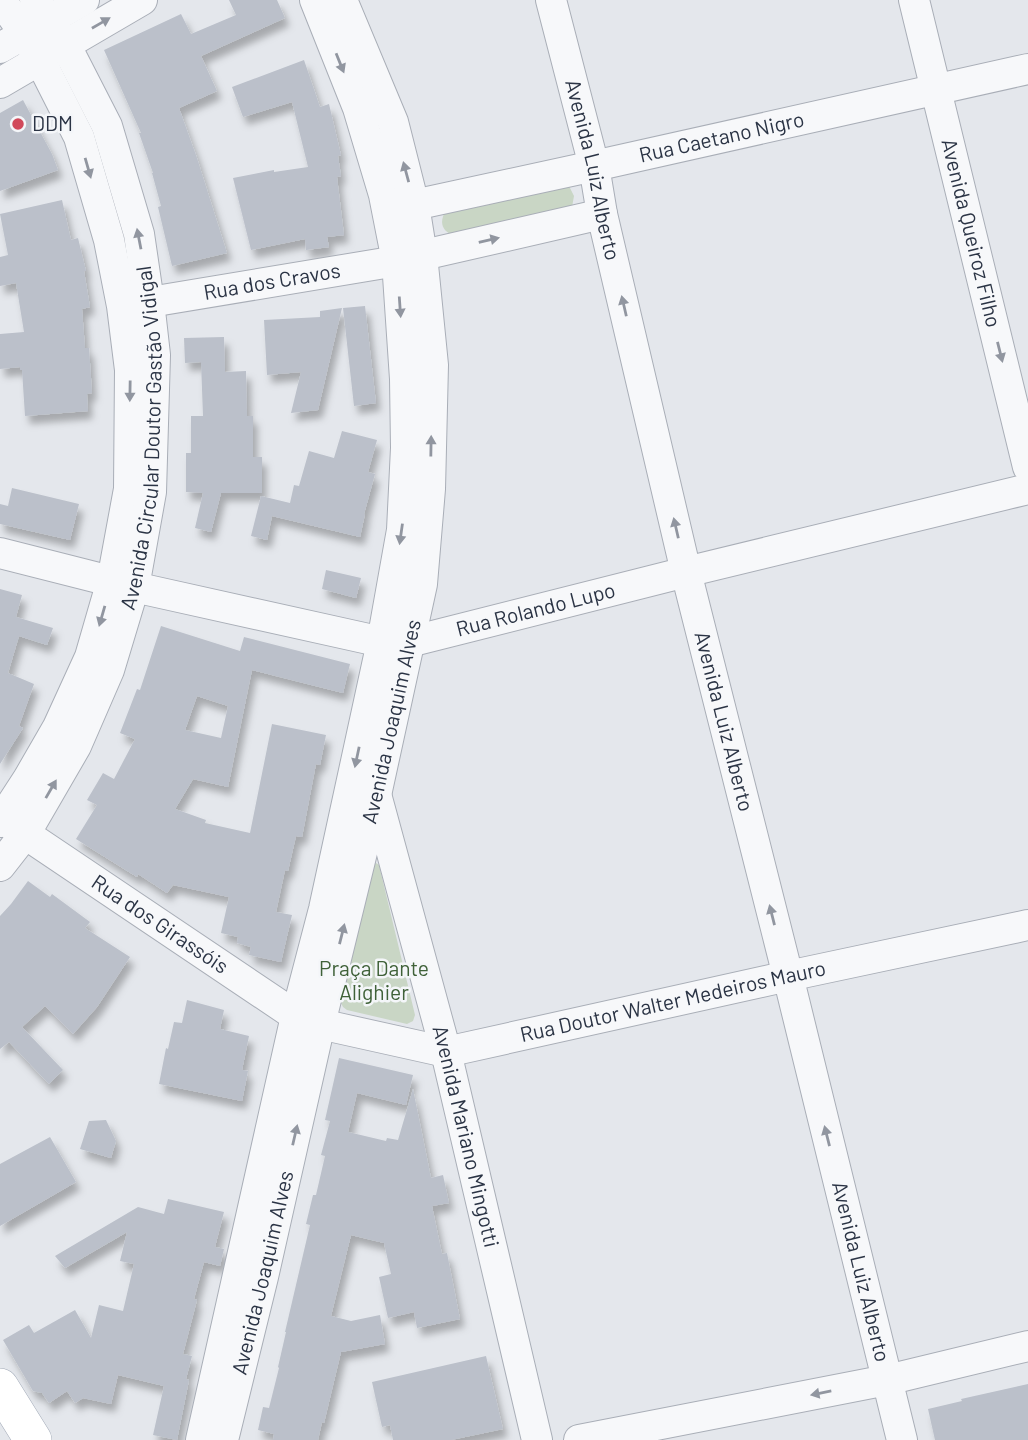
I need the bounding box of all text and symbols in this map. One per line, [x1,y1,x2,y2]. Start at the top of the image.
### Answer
one-way arrow [91,18,111,30]
one-way arrow [335,53,346,74]
street label: Avenida Luiz Alberto [561,76,626,263]
street label: Rua Caetano Nigro [636,105,806,167]
place label: DDM [32,110,73,135]
marker: DDM [10,116,26,132]
street label: Avenida Queiroz Filho [937,136,1007,330]
one-way arrow [84,158,94,179]
one-way arrow [400,161,410,182]
one-way arrow [133,228,144,250]
one-way arrow [478,234,500,245]
street label: Rua dos Cravos [201,257,342,304]
street label: Avenida Circular Doutor Gastão Vidigal [114,264,166,612]
one-way arrow [618,295,629,317]
one-way arrow [395,296,406,318]
one-way arrow [995,341,1006,363]
one-way arrow [124,380,136,402]
one-way arrow [425,435,437,457]
one-way arrow [670,517,681,539]
one-way arrow [395,523,406,545]
street label: Rua Rolando Lupo [453,576,618,641]
one-way arrow [96,605,107,627]
street label: Avenida Joaquim Alves [355,617,425,826]
street label: Avenida Luiz Alberto [690,628,760,814]
one-way arrow [351,746,362,768]
one-way arrow [45,780,57,799]
street label: Rua dos Girassóis [88,868,234,978]
one-way arrow [766,904,777,926]
one-way arrow [337,923,348,945]
street label: Rua Doutor Walter Medeiros Mauro [517,954,828,1046]
park label: Praça Dante Alighier [319,955,429,1004]
street label: Avenida Mariano Mingotti [428,1022,505,1250]
one-way arrow [290,1124,301,1146]
one-way arrow [821,1125,832,1147]
street label: Avenida Joaquim Alves [226,1168,298,1377]
street label: Avenida Luiz Alberto [828,1178,896,1364]
one-way arrow [809,1387,831,1398]

